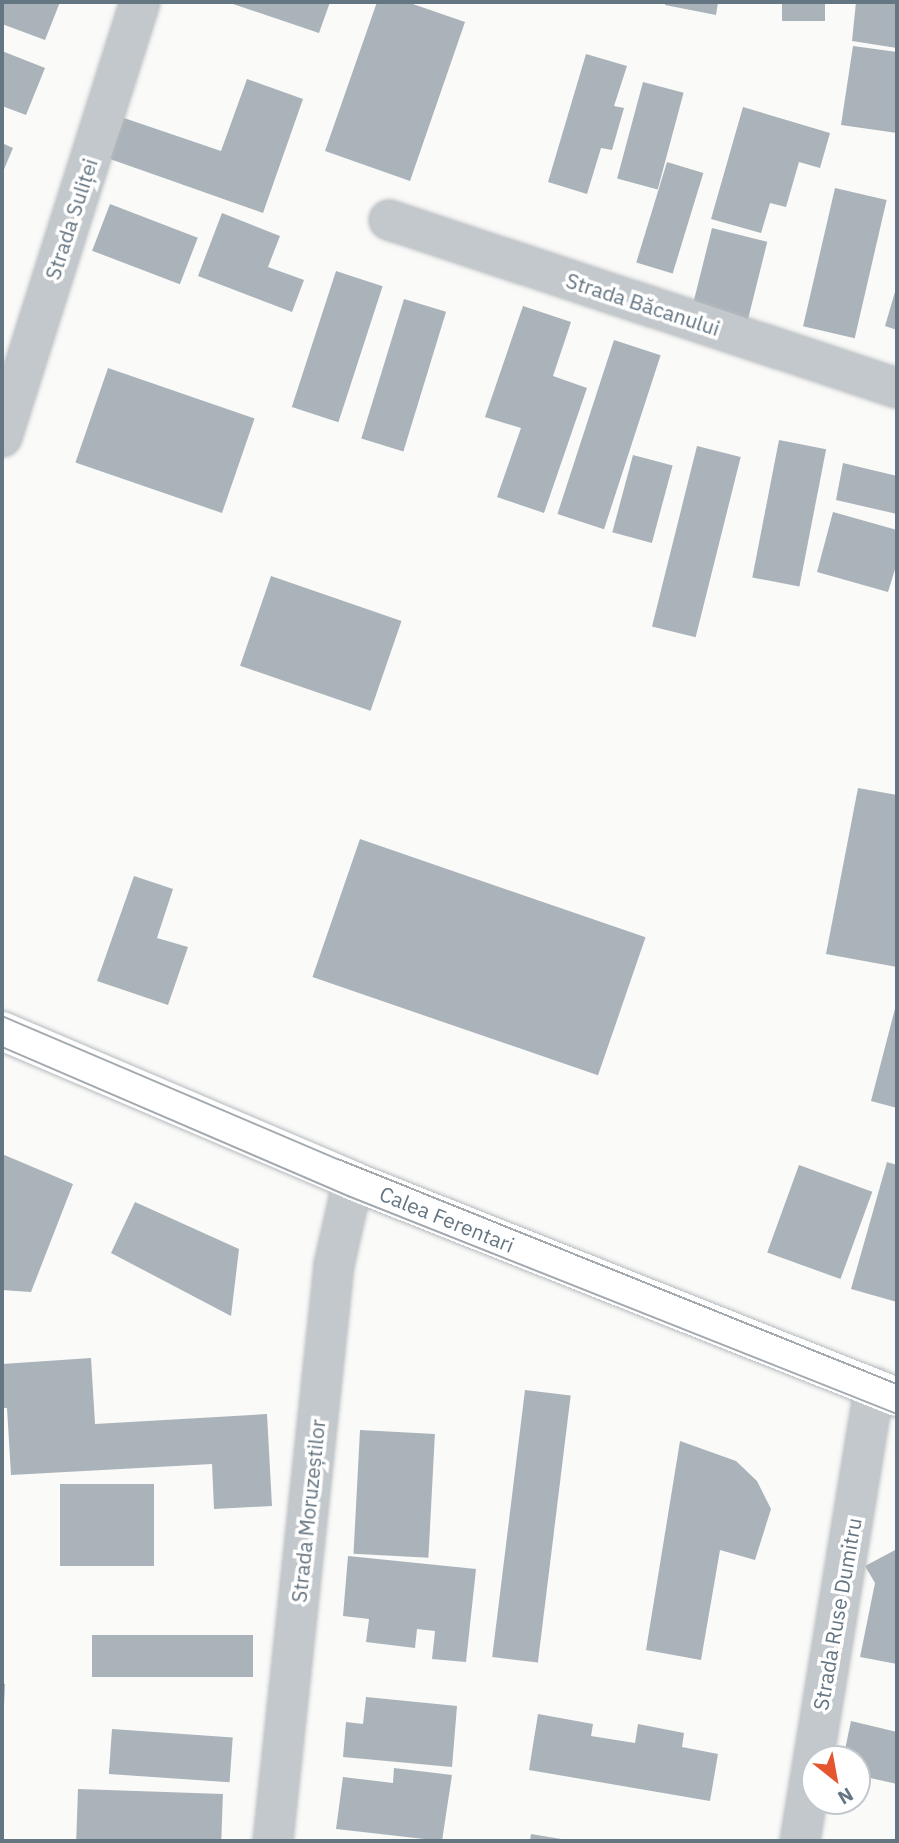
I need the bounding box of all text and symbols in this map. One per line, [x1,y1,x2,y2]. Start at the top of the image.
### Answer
street label: Strada Suliței [40,155,102,283]
street label: Strada Băcanului [563,267,723,341]
street label: Calea Ferentari [376,1181,518,1257]
street label: Strada Moruzeștilor [286,1418,330,1604]
street label: Strada Ruse Dumitru [808,1516,866,1712]
north arrow [801,1745,871,1815]
text: N [834,1782,858,1810]

